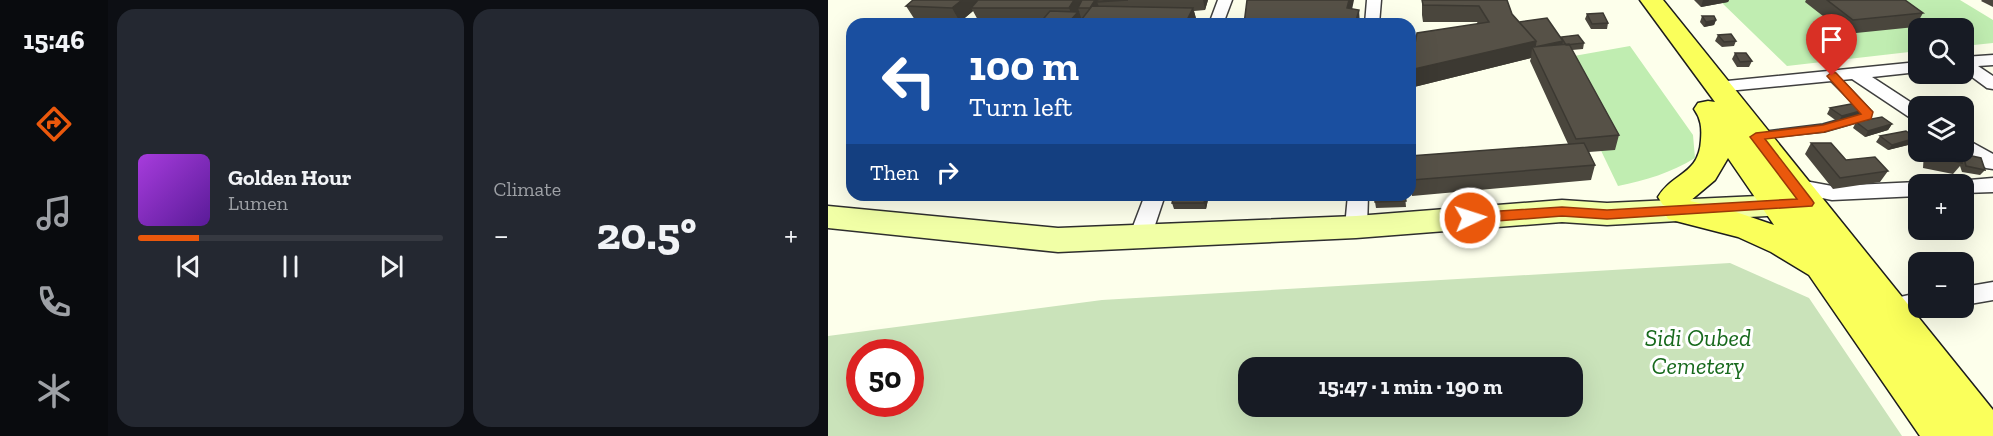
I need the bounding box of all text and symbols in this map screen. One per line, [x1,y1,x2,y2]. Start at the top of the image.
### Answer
pin [1806,14,1857,76]
map controls [1908,18,1974,318]
button: search [1908,18,1974,84]
icon: arrive [1815,23,1848,56]
text: 15:46 [23,24,85,56]
text: 100 m [969,40,1079,91]
icon: left [870,42,948,120]
text: Turn left [969,91,1072,123]
button: layers [1908,96,1974,162]
icon: directions [33,103,75,145]
icon: right [931,156,964,189]
text: Then [870,159,919,186]
text: Golden Hour [228,164,352,191]
button: + [1908,174,1974,240]
text: Climate [494,177,561,201]
position arrow [1438,186,1502,250]
text: Lumen [228,191,288,215]
icon: music [33,192,75,234]
text: 20.5° [596,207,697,261]
text: − [494,215,509,254]
text: + [784,215,798,254]
icon: previous [172,250,205,283]
icon: pause [274,250,307,283]
icon: next [375,250,408,283]
button: − [1908,252,1974,318]
icon: phone [33,281,75,323]
park label: Sidi Oubed Cemetery [1645,323,1751,380]
speed limit sign: 50 [846,339,924,417]
icon: climate [33,370,75,412]
text: 15:47 · 1 min · 190 m [1318,373,1503,400]

